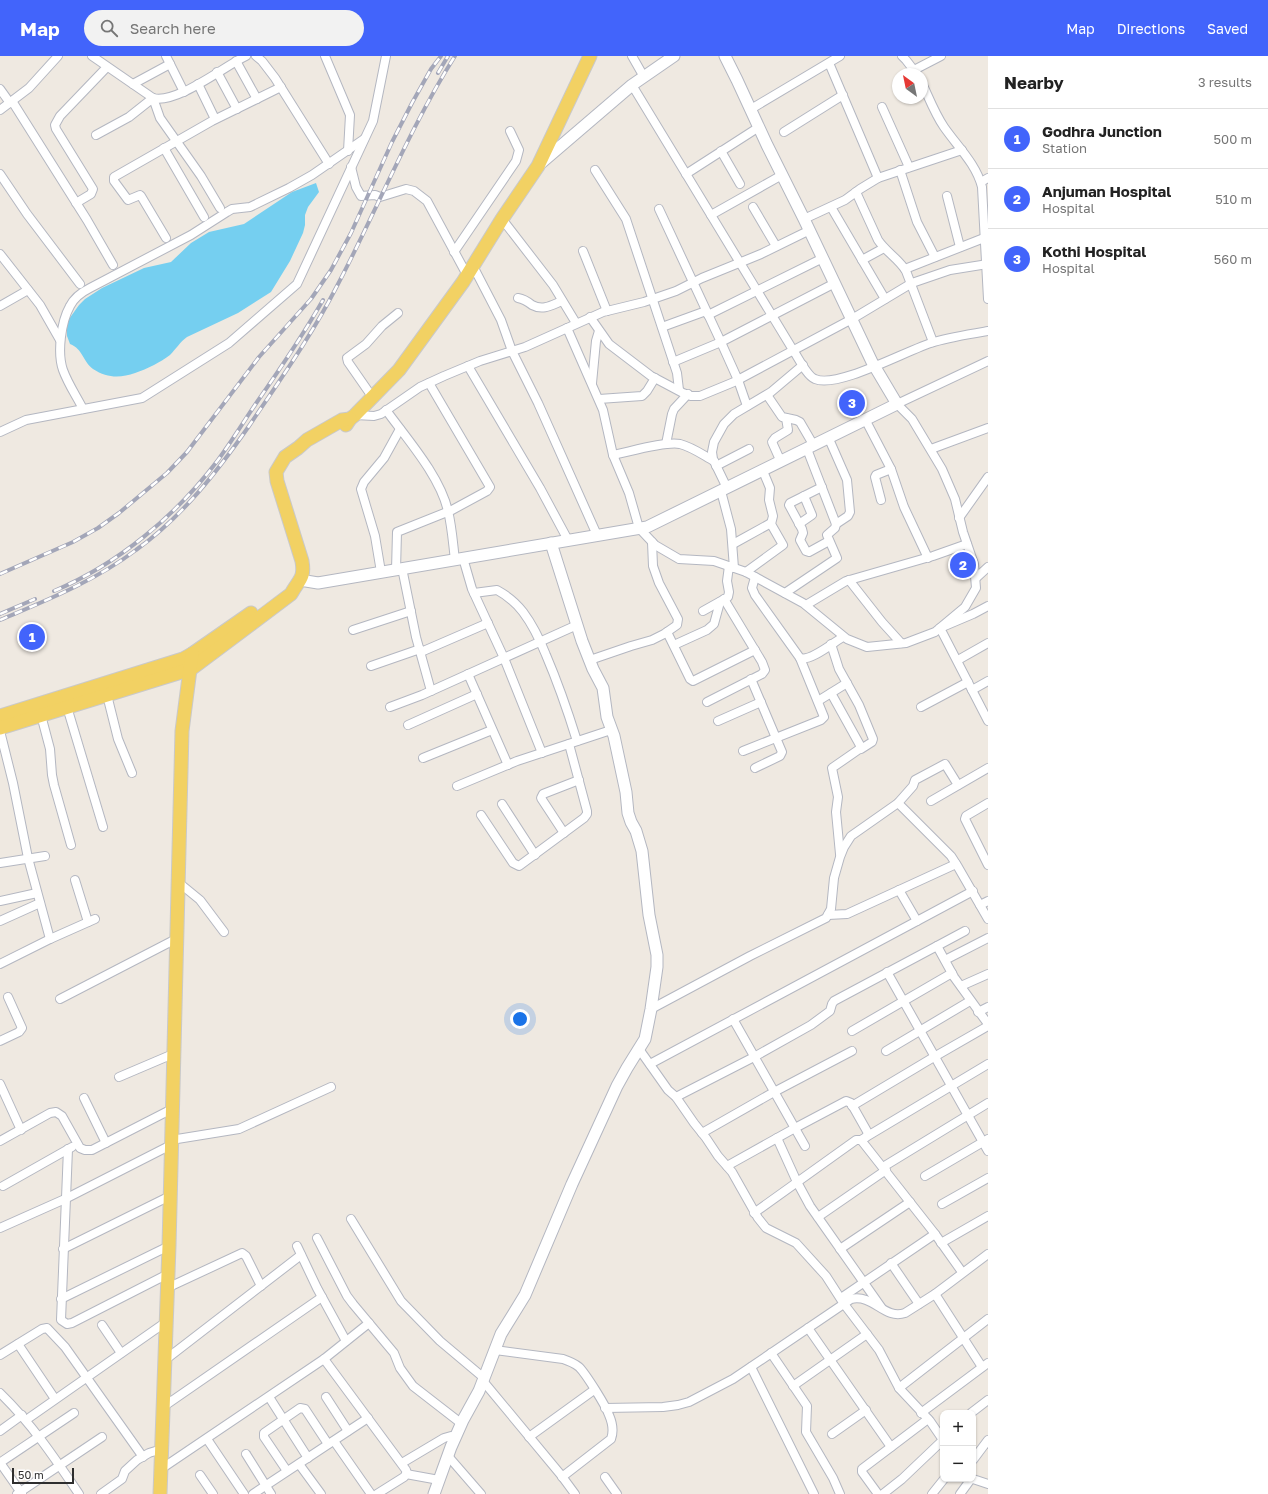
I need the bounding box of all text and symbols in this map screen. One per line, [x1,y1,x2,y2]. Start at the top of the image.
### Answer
search box [84,10,364,46]
text: Map [20,17,60,40]
icon: search [98,17,120,39]
text: Search here [130,19,216,37]
text: Map [1066,20,1095,37]
text: Directions [1117,20,1185,37]
text: Saved [1207,20,1248,37]
north arrow [892,68,928,104]
text: Nearby [1004,72,1064,93]
text: 3 results [1198,74,1252,90]
text: Godhra Junction [1042,122,1162,140]
text: 1 [1014,131,1020,147]
text: 500 m [1214,131,1252,147]
text: Station [1042,140,1087,156]
text: Anjuman Hospital [1042,182,1171,200]
text: 2 [1013,191,1021,207]
text: 510 m [1215,191,1252,207]
text: Hospital [1042,200,1095,216]
text: Kothi Hospital [1042,242,1146,260]
text: 3 [1013,251,1021,267]
text: 560 m [1214,251,1252,267]
text: Hospital [1042,260,1095,276]
pin: 3 [839,388,865,418]
pin: 2 [950,550,976,580]
pin: 1 [19,622,45,652]
your location [510,1009,530,1029]
map controls [940,1410,976,1482]
button: + [940,1410,976,1446]
button: − [940,1446,976,1482]
scale bar [12,1466,74,1485]
text: 50 m [18,1468,44,1481]

